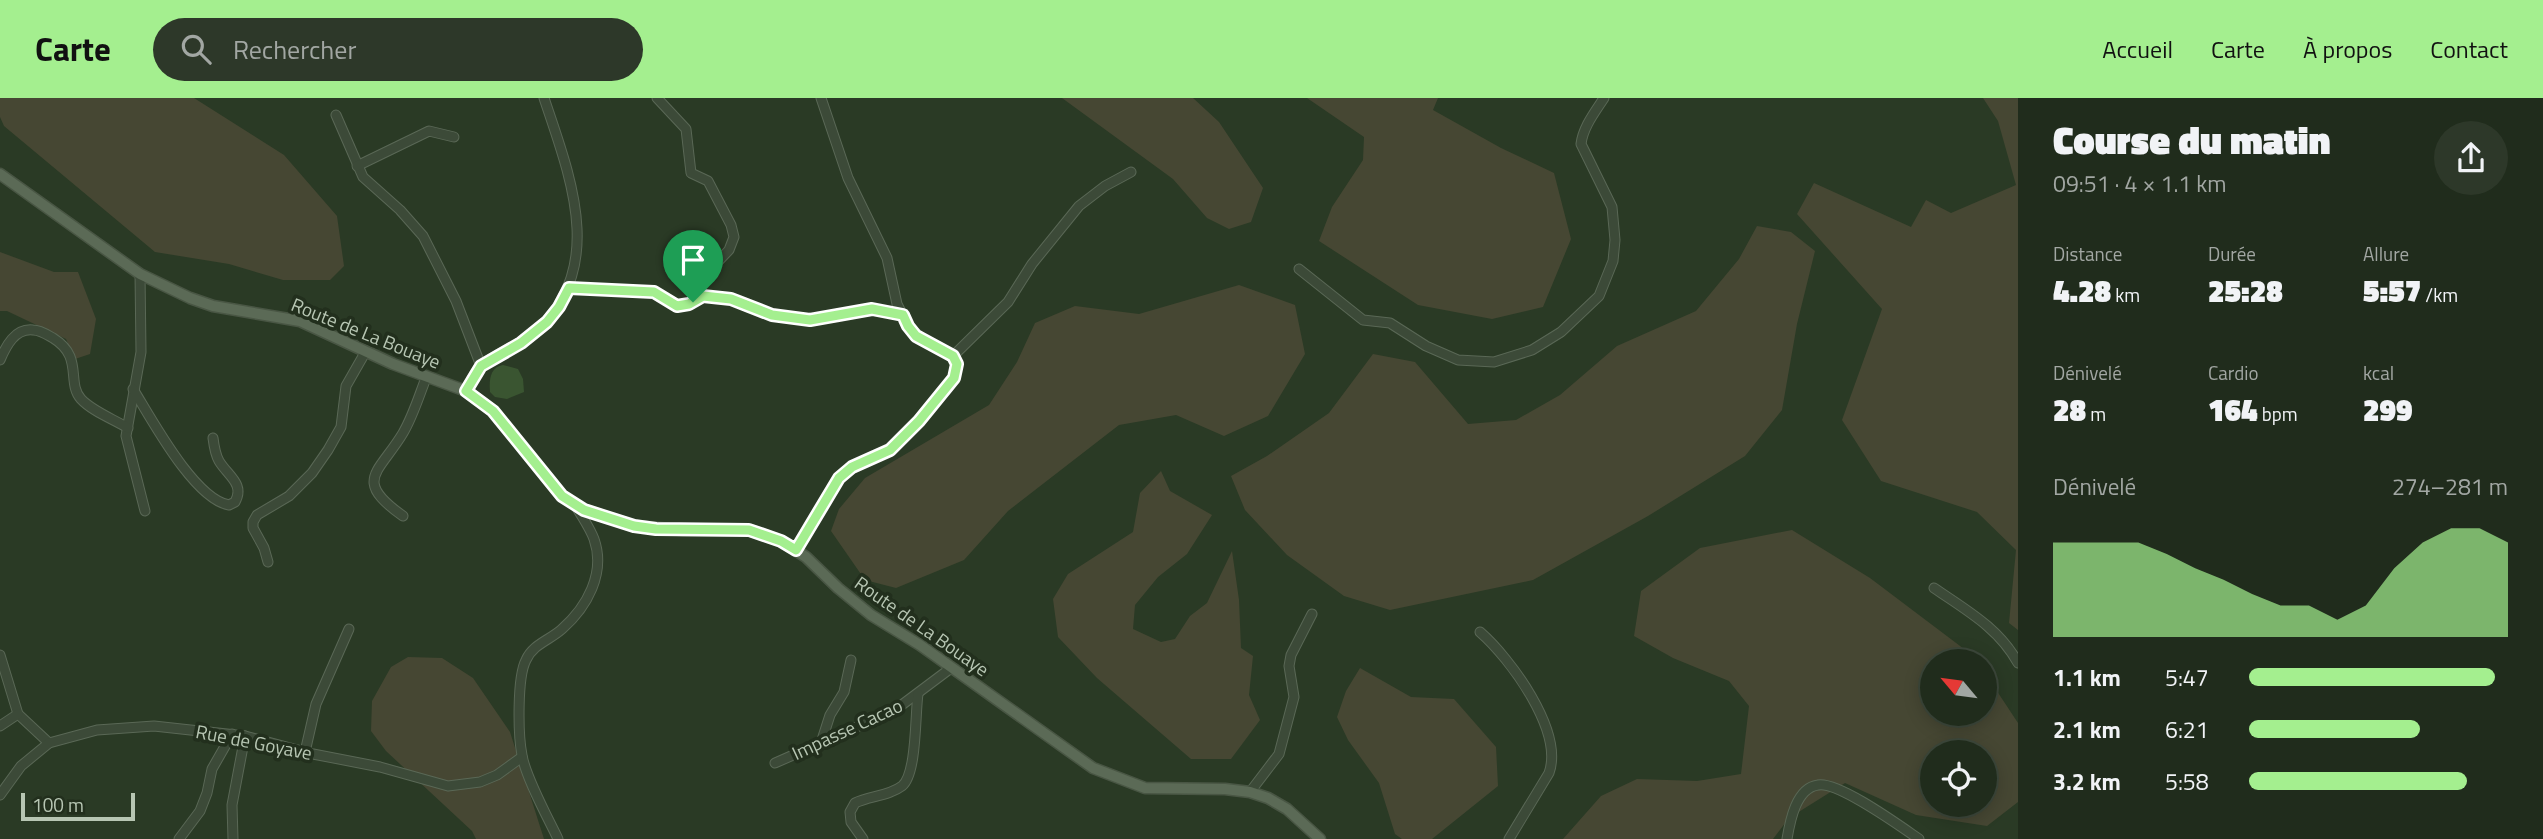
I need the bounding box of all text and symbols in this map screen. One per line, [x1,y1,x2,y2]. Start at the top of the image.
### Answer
search box [153,18,643,81]
text: Carte [35,24,111,74]
icon: search [177,30,215,68]
text: Rechercher [233,30,356,69]
text: Accueil [2102,31,2173,67]
text: Carte [2211,31,2265,67]
text: À propos [2303,31,2392,67]
text: Contact [2430,31,2508,67]
text: Course du matin [2053,111,2330,169]
button: share [2434,121,2508,195]
text: 09:51 · 4 × 1.1 km [2053,166,2227,201]
pin [663,230,723,302]
text: Distance [2053,239,2122,268]
text: Durée [2208,239,2256,268]
text: Allure [2363,239,2409,268]
icon: arrive [674,241,712,279]
text: 4.28 [2053,268,2111,314]
text: 25:28 [2208,268,2283,314]
text: 5:57 [2363,268,2421,314]
text: km [2111,280,2140,309]
text: /km [2421,280,2458,309]
street label: Route de La Bouaye [287,289,445,376]
text: Dénivelé [2053,358,2122,387]
text: Cardio [2208,358,2258,387]
text: kcal [2363,358,2394,387]
text: 28 [2053,387,2086,433]
text: 164 [2208,387,2258,433]
text: 299 [2363,387,2413,433]
text: m [2086,399,2106,428]
text: bpm [2258,399,2298,428]
text: Dénivelé [2053,469,2136,504]
text: 274–281 m [2392,469,2508,504]
street label: Route de La Bouaye [849,568,996,683]
north arrow [1920,649,1997,726]
map controls [1920,649,1997,817]
text: 1.1 km [2053,660,2121,695]
text: 5:47 [2165,660,2209,695]
street label: Impasse Cacao [787,690,907,767]
text: 2.1 km [2053,712,2121,747]
text: 6:21 [2165,712,2209,747]
street label: Rue de Goyave [193,716,315,767]
button: locate [1920,740,1997,817]
text: 3.2 km [2053,764,2121,799]
text: 5:58 [2165,764,2209,799]
scale bar [21,790,135,822]
text: 100 m [32,790,84,819]

